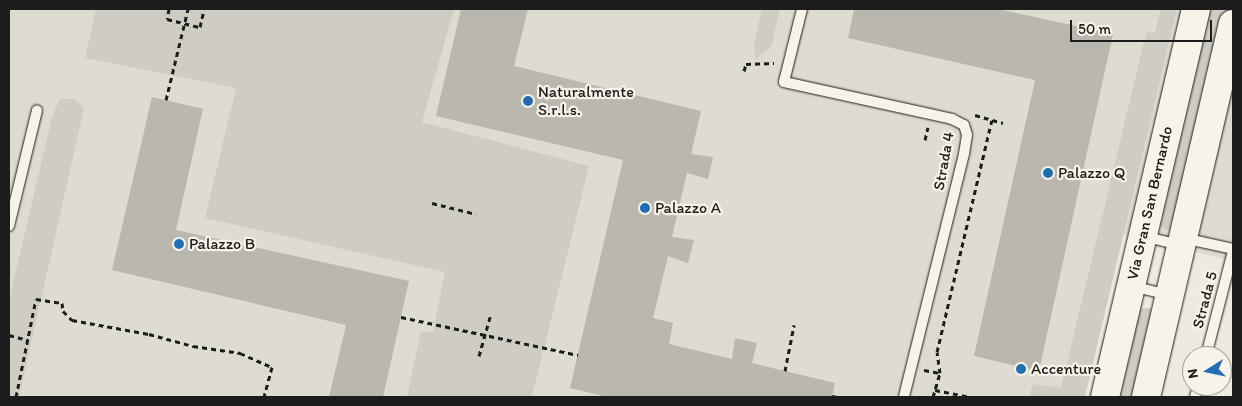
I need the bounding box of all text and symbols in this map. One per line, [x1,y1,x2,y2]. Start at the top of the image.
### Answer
scale bar [1072,10,1214,42]
text: 50 m [1078,20,1111,38]
place label: Naturalmente S.r.l.s. [538,82,634,120]
marker: Naturalmente S.r.l.s. [522,95,534,107]
street label: Via Gran San Bernardo [1123,124,1177,282]
street label: Strada 4 [929,130,959,192]
place label: Palazzo Q [1058,163,1125,183]
marker: Palazzo Q [1042,167,1054,179]
place label: Palazzo A [655,198,721,218]
marker: Palazzo A [639,202,651,214]
place label: Palazzo B [189,234,255,254]
marker: Palazzo B [173,238,185,250]
street label: Strada 5 [1188,270,1222,330]
north arrow [1182,346,1232,396]
place label: Accenture [1031,359,1101,379]
marker: Accenture [1015,363,1027,375]
text: N [1184,367,1202,380]

